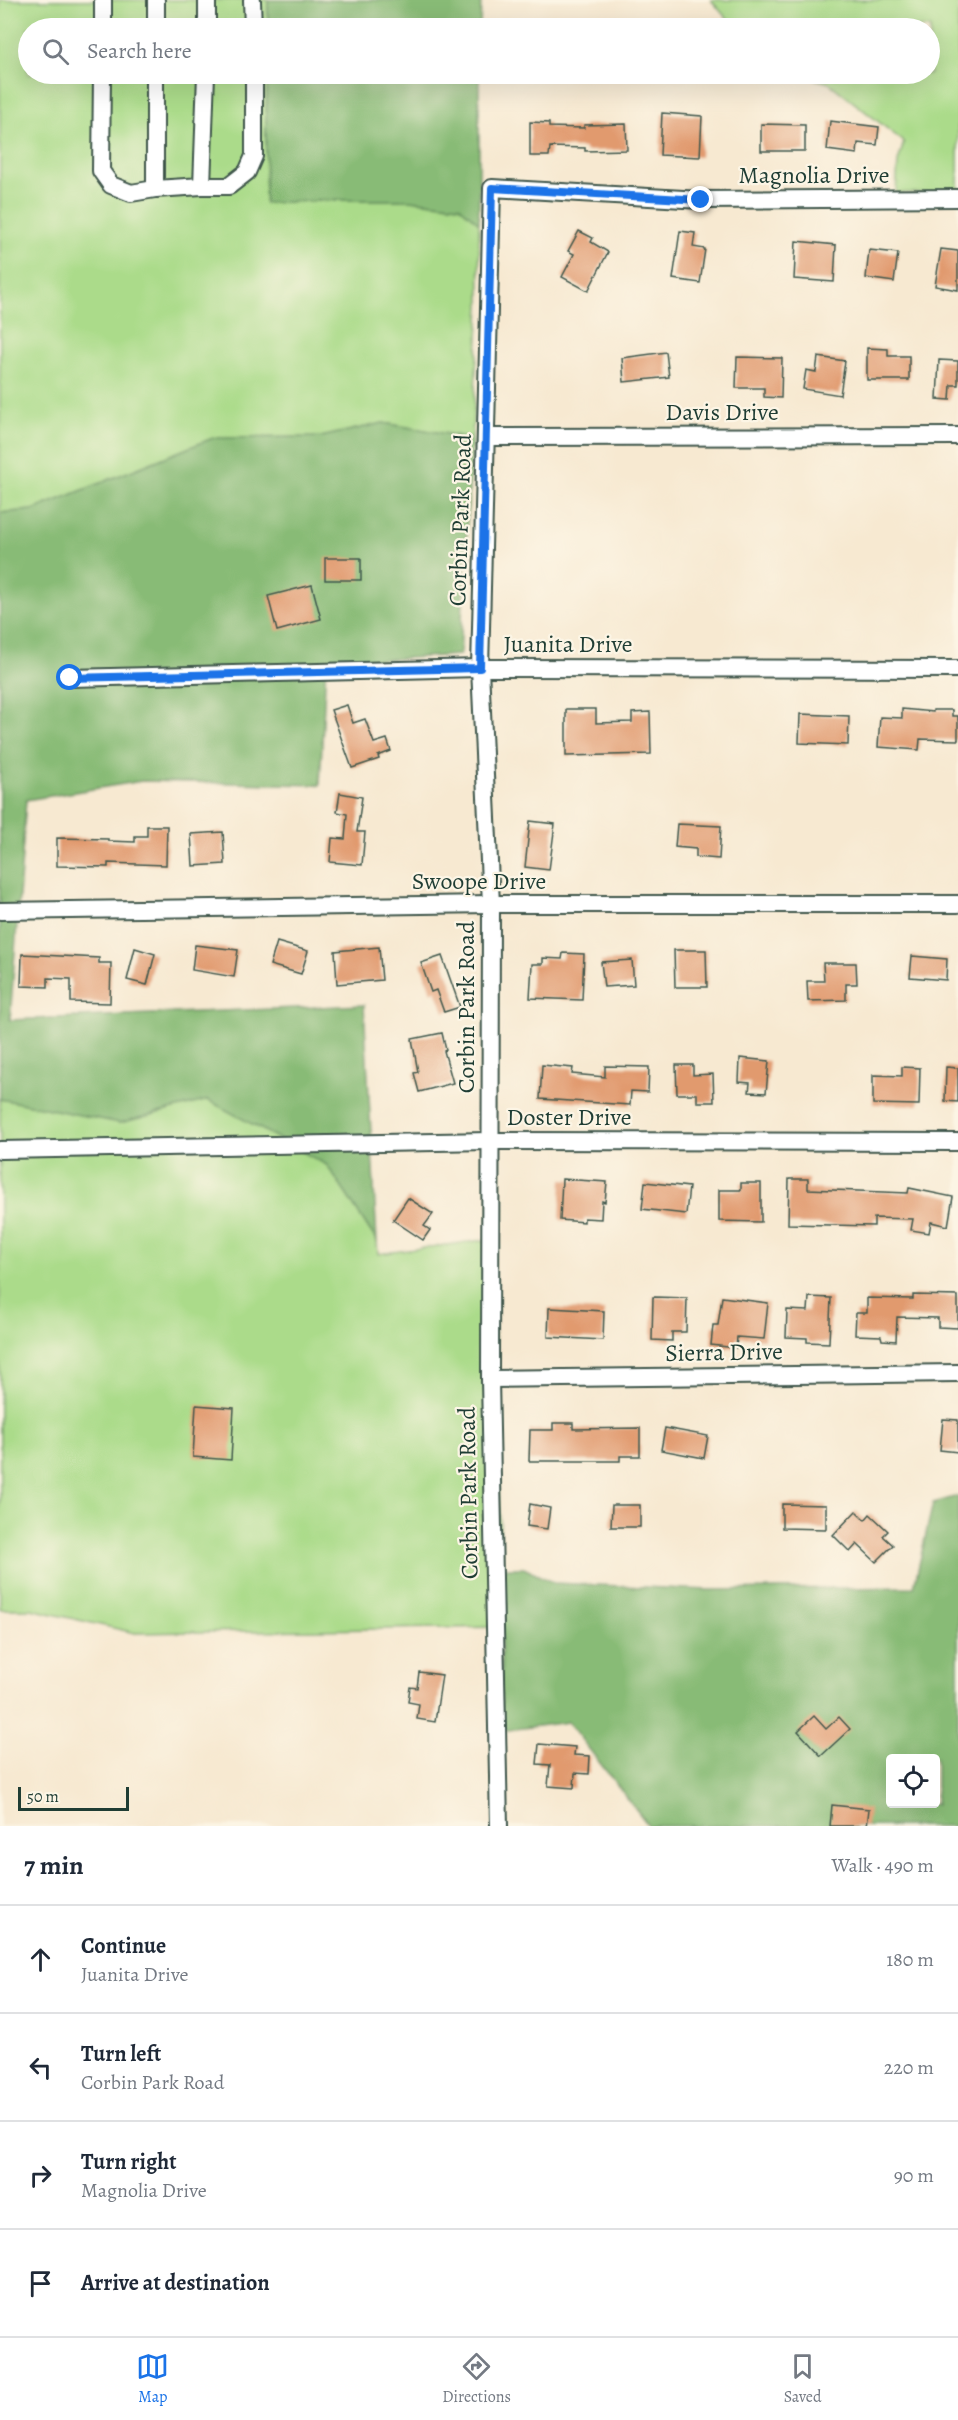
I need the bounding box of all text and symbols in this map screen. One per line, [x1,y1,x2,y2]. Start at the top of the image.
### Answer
search box [18,18,940,84]
icon: search [39,35,72,68]
text: Search here [87,36,192,66]
street label: Magnolia Drive [739,159,889,191]
route end [687,186,713,212]
street label: Davis Drive [665,396,779,428]
street label: Corbin Park Road [441,433,479,607]
street label: Juanita Drive [504,628,632,660]
route start [56,664,82,690]
street label: Swoope Drive [412,865,546,897]
street label: Corbin Park Road [450,921,482,1093]
street label: Doster Drive [507,1101,631,1133]
street label: Sierra Drive [665,1335,783,1369]
street label: Corbin Park Road [450,1406,486,1579]
map controls [886,1754,940,1808]
button: locate [886,1754,940,1808]
scale bar [18,1784,129,1812]
text: 50 m [27,1786,59,1808]
text: 7 min [24,1848,84,1883]
text: Walk · 490 m [832,1852,934,1879]
text: Continue [81,1931,166,1961]
icon: ahead [24,1943,57,1976]
text: 180 m [886,1946,934,1973]
text: Juanita Drive [81,1961,188,1988]
text: Turn left [81,2039,161,2069]
icon: left [24,2051,57,2084]
text: 220 m [884,2054,934,2081]
text: Corbin Park Road [81,2069,225,2096]
text: Turn right [81,2147,177,2177]
icon: right [24,2159,57,2192]
text: 90 m [894,2162,934,2189]
text: Magnolia Drive [81,2177,207,2204]
icon: arrive [24,2267,57,2300]
text: Arrive at destination [81,2268,270,2298]
tab: Map [136,2350,169,2408]
tab: Directions [442,2350,511,2408]
tab: Saved [784,2350,822,2408]

